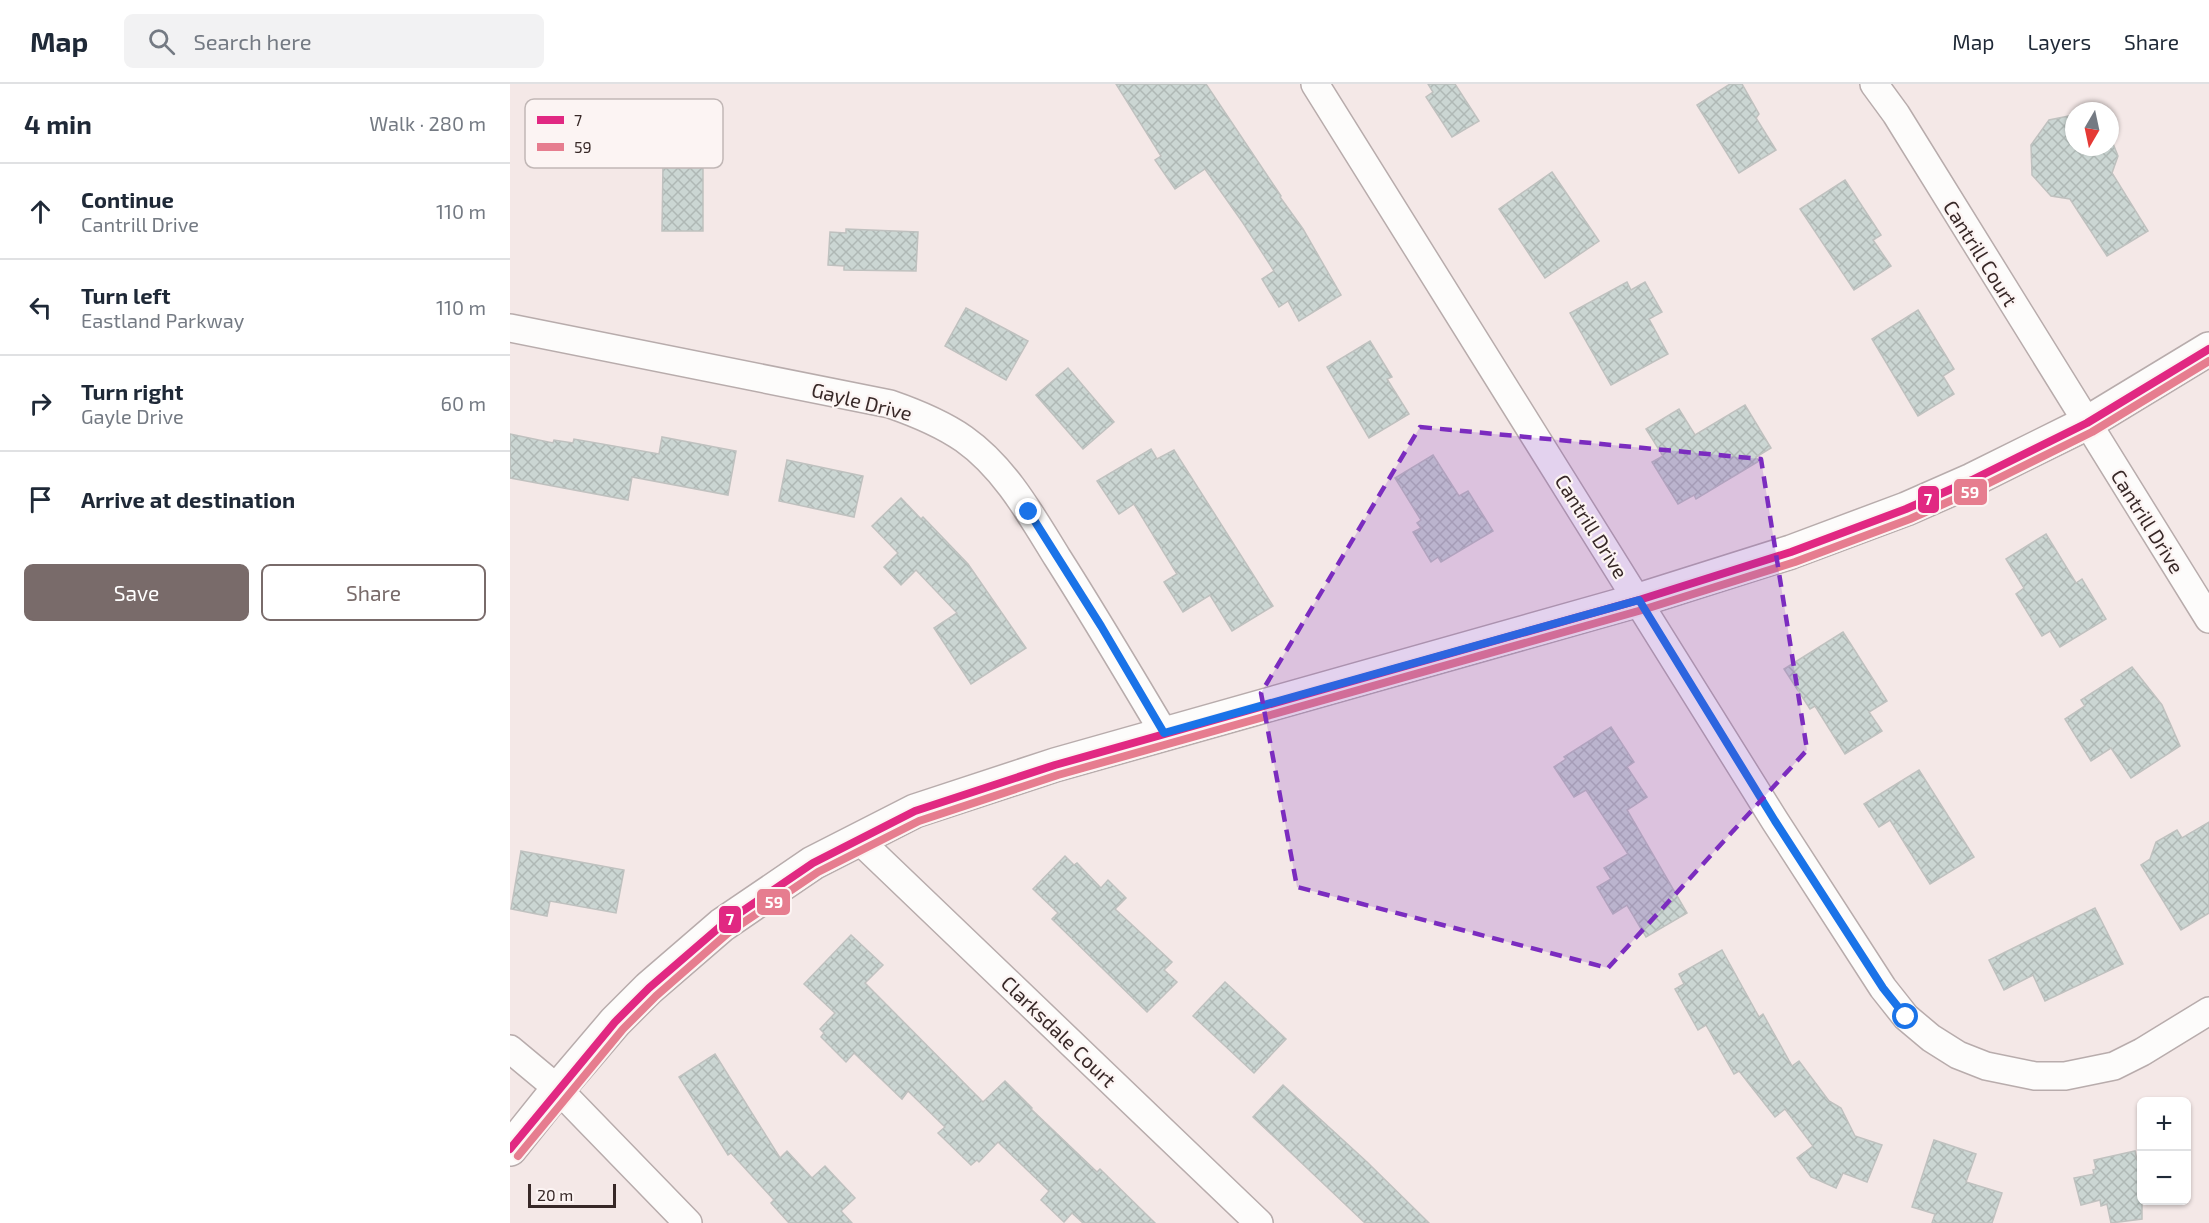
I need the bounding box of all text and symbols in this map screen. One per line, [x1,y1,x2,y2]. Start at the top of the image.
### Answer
search box [124,14,544,68]
text: Map [30,24,88,58]
icon: search [145,25,178,58]
text: Search here [193,28,312,54]
text: Map [1952,29,1994,54]
text: Layers [2027,29,2091,54]
text: Share [2124,29,2179,54]
legend [525,99,723,168]
north arrow [2065,102,2119,156]
text: 4 min [24,108,92,139]
text: 7 [574,110,582,129]
text: Walk · 280 m [369,111,486,135]
text: 59 [574,137,592,156]
text: Continue [81,186,174,212]
icon: ahead [24,195,57,228]
street label: Cantrill Court [1939,196,2023,311]
text: 110 m [436,199,486,223]
text: Cantrill Drive [81,212,199,236]
text: Turn left [81,282,170,308]
icon: left [24,291,57,324]
text: 110 m [436,295,486,319]
text: Eastland Parkway [81,308,244,332]
street label: Gayle Drive [809,377,915,425]
text: Turn right [81,378,183,404]
icon: right [24,387,57,420]
text: 60 m [441,391,486,415]
text: Gayle Drive [81,404,184,428]
street label: Cantrill Drive [2107,465,2189,577]
street label: Cantrill Drive [1551,470,1633,582]
line badge: 59 [1953,478,1988,506]
text: 59 [1961,482,1979,501]
icon: arrive [24,483,57,516]
line badge: 7 [1917,485,1940,514]
text: Arrive at destination [81,486,295,512]
text: 7 [1924,489,1933,508]
route end [1015,498,1041,524]
button: Save [24,564,249,621]
button: Share [261,564,486,621]
line badge: 59 [756,888,791,916]
text: 59 [765,892,783,911]
line badge: 7 [718,905,742,934]
text: 7 [726,909,735,928]
street label: Clarksdale Court [997,970,1122,1092]
route start [1892,1003,1918,1029]
map controls [2137,1097,2191,1205]
button: + [2137,1097,2191,1151]
button: − [2137,1151,2191,1205]
scale bar [528,1181,616,1208]
text: 20 m [537,1185,573,1204]

